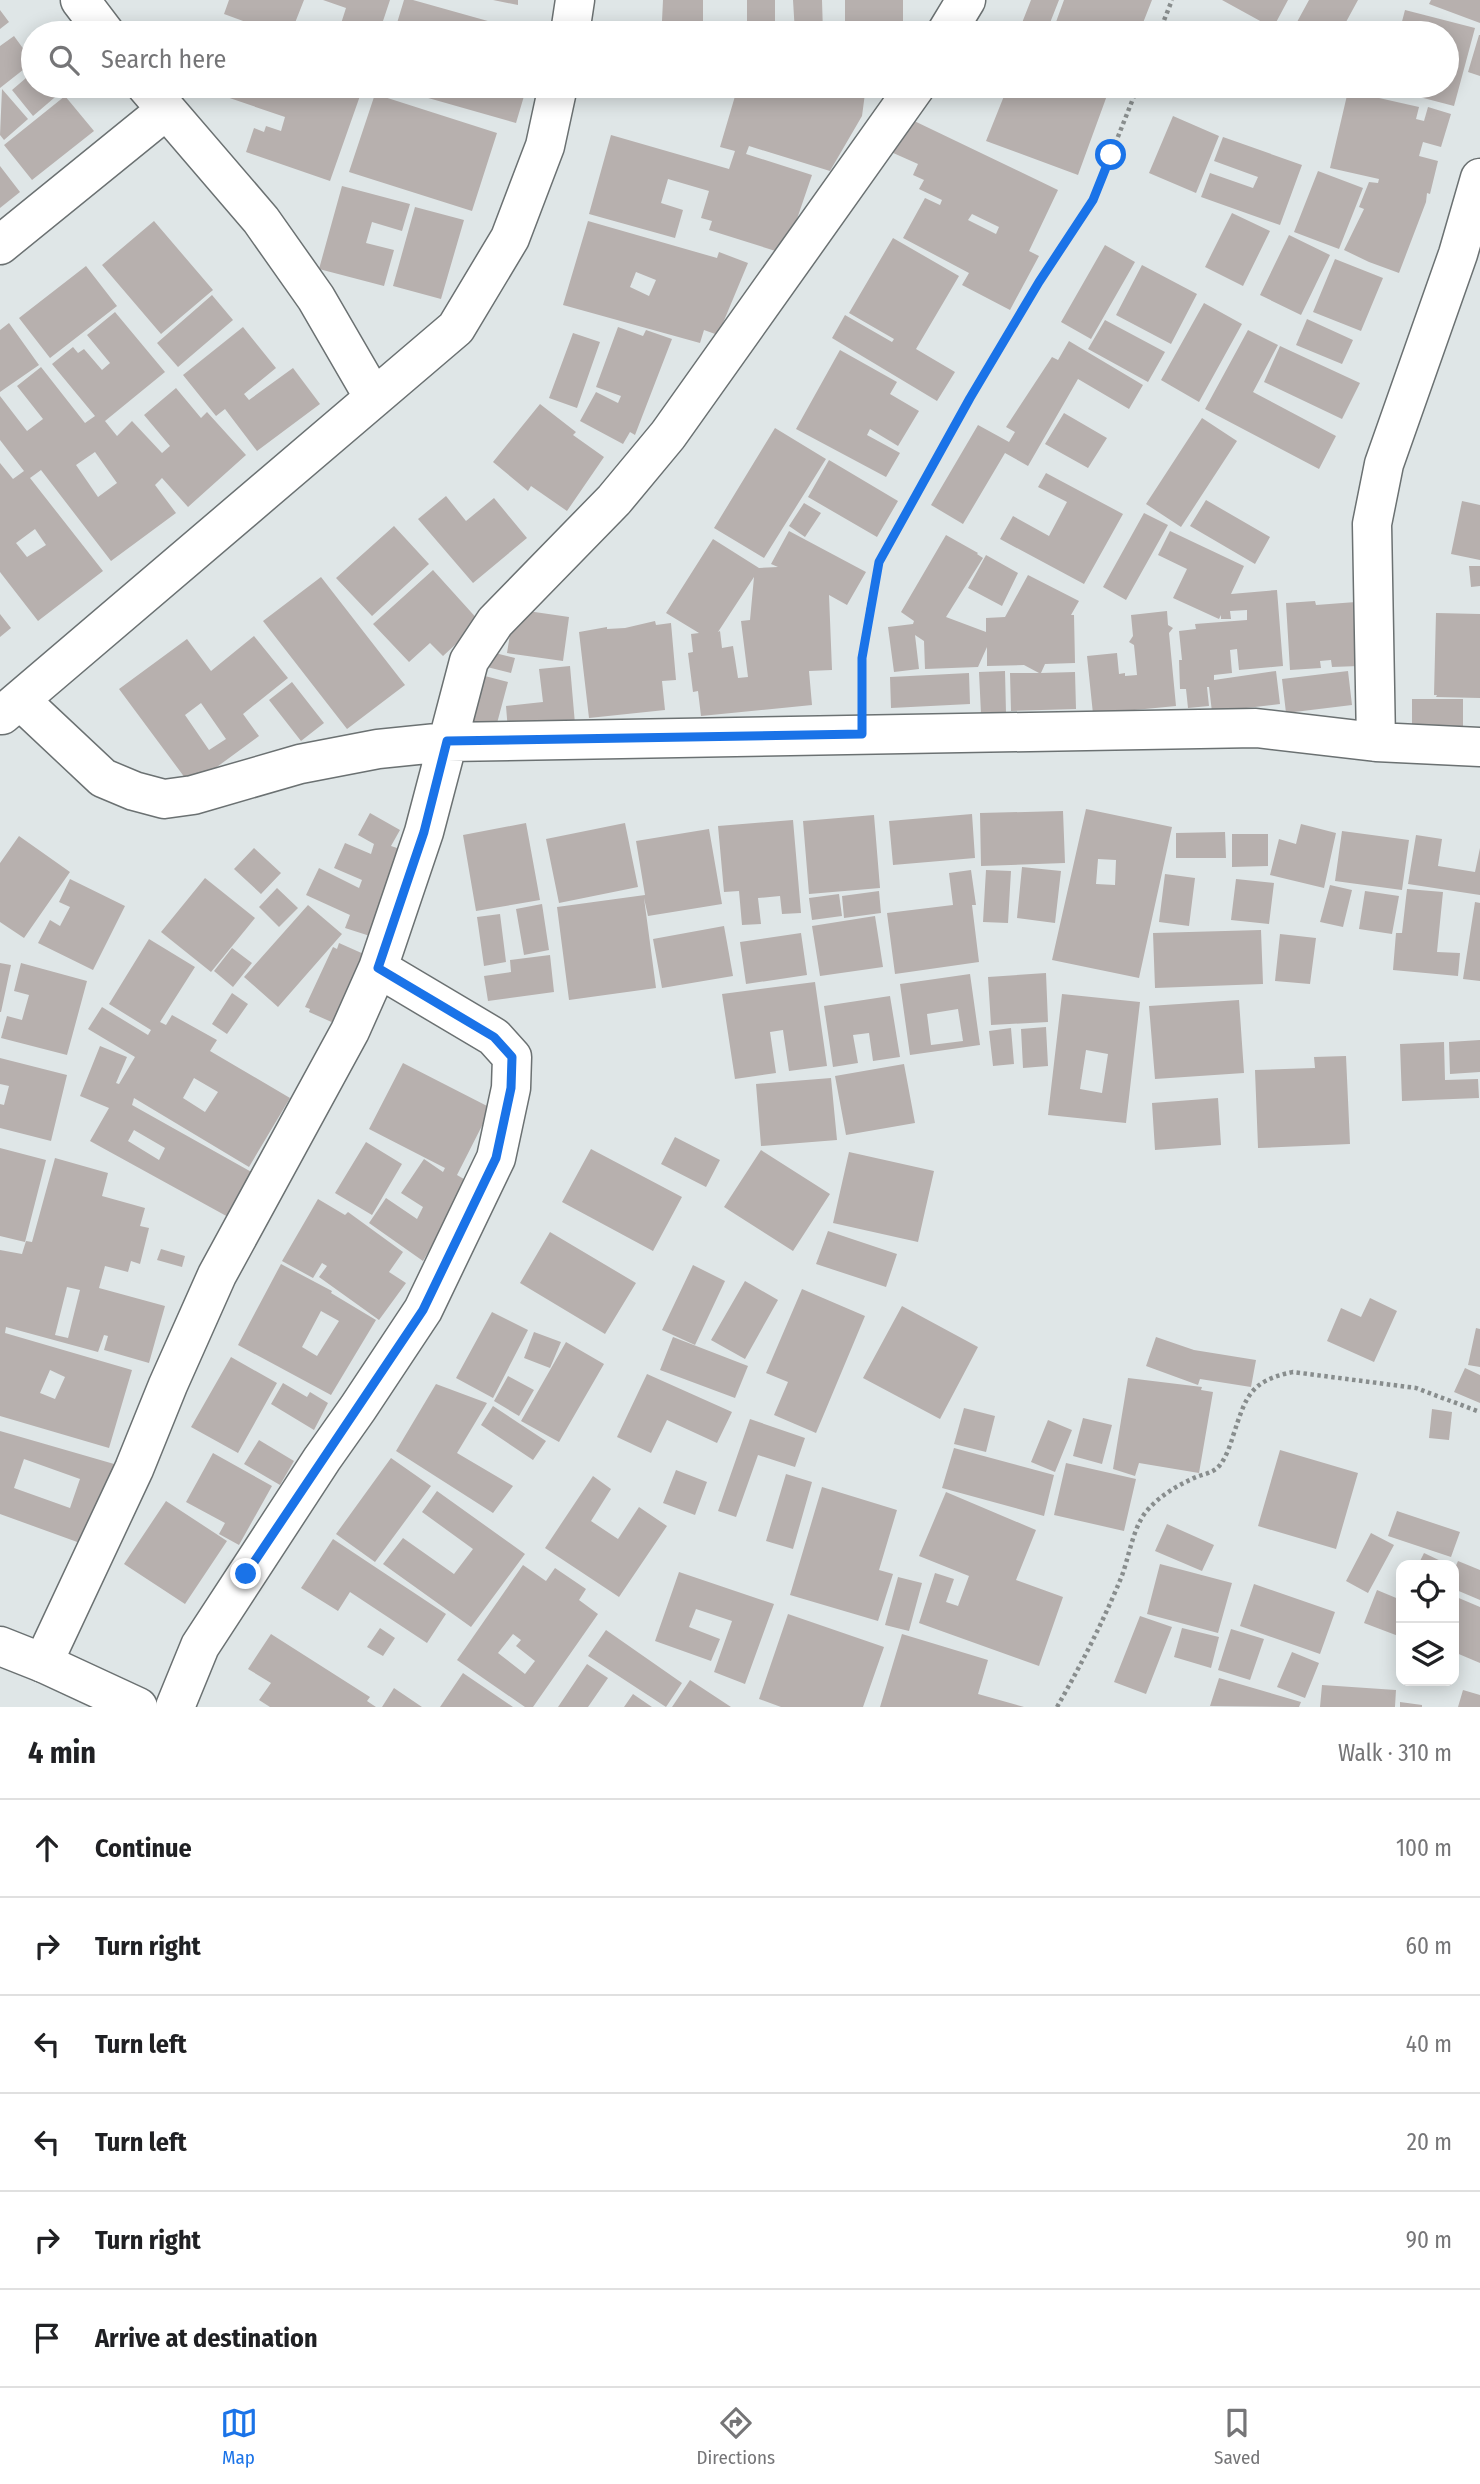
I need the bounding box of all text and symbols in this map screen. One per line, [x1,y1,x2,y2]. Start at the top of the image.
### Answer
search box [21,21,1459,98]
icon: search [45,41,83,79]
text: Search here [101,44,226,75]
route start [1095,139,1126,170]
route end [230,1558,261,1589]
map controls [1396,1560,1459,1686]
button: locate [1396,1560,1459,1623]
button: layers [1396,1623,1459,1686]
text: 4 min [28,1735,96,1771]
text: Walk · 310 m [1338,1739,1452,1767]
icon: ahead [28,1829,66,1867]
text: Continue [95,1833,192,1864]
text: 100 m [1396,1834,1452,1862]
icon: right [28,1927,66,1965]
text: Turn right [95,1931,201,1962]
text: 60 m [1406,1932,1452,1960]
icon: left [28,2025,66,2063]
text: Turn left [95,2029,187,2060]
text: 40 m [1406,2030,1452,2058]
icon: left [28,2123,66,2161]
text: Turn left [95,2127,187,2158]
text: 20 m [1407,2128,1452,2156]
icon: right [28,2221,66,2259]
text: Turn right [95,2225,201,2256]
text: 90 m [1406,2226,1452,2254]
icon: arrive [28,2319,66,2357]
text: Arrive at destination [95,2323,318,2354]
tab: Map [220,2404,258,2469]
tab: Directions [697,2404,775,2469]
tab: Saved [1214,2404,1260,2469]

